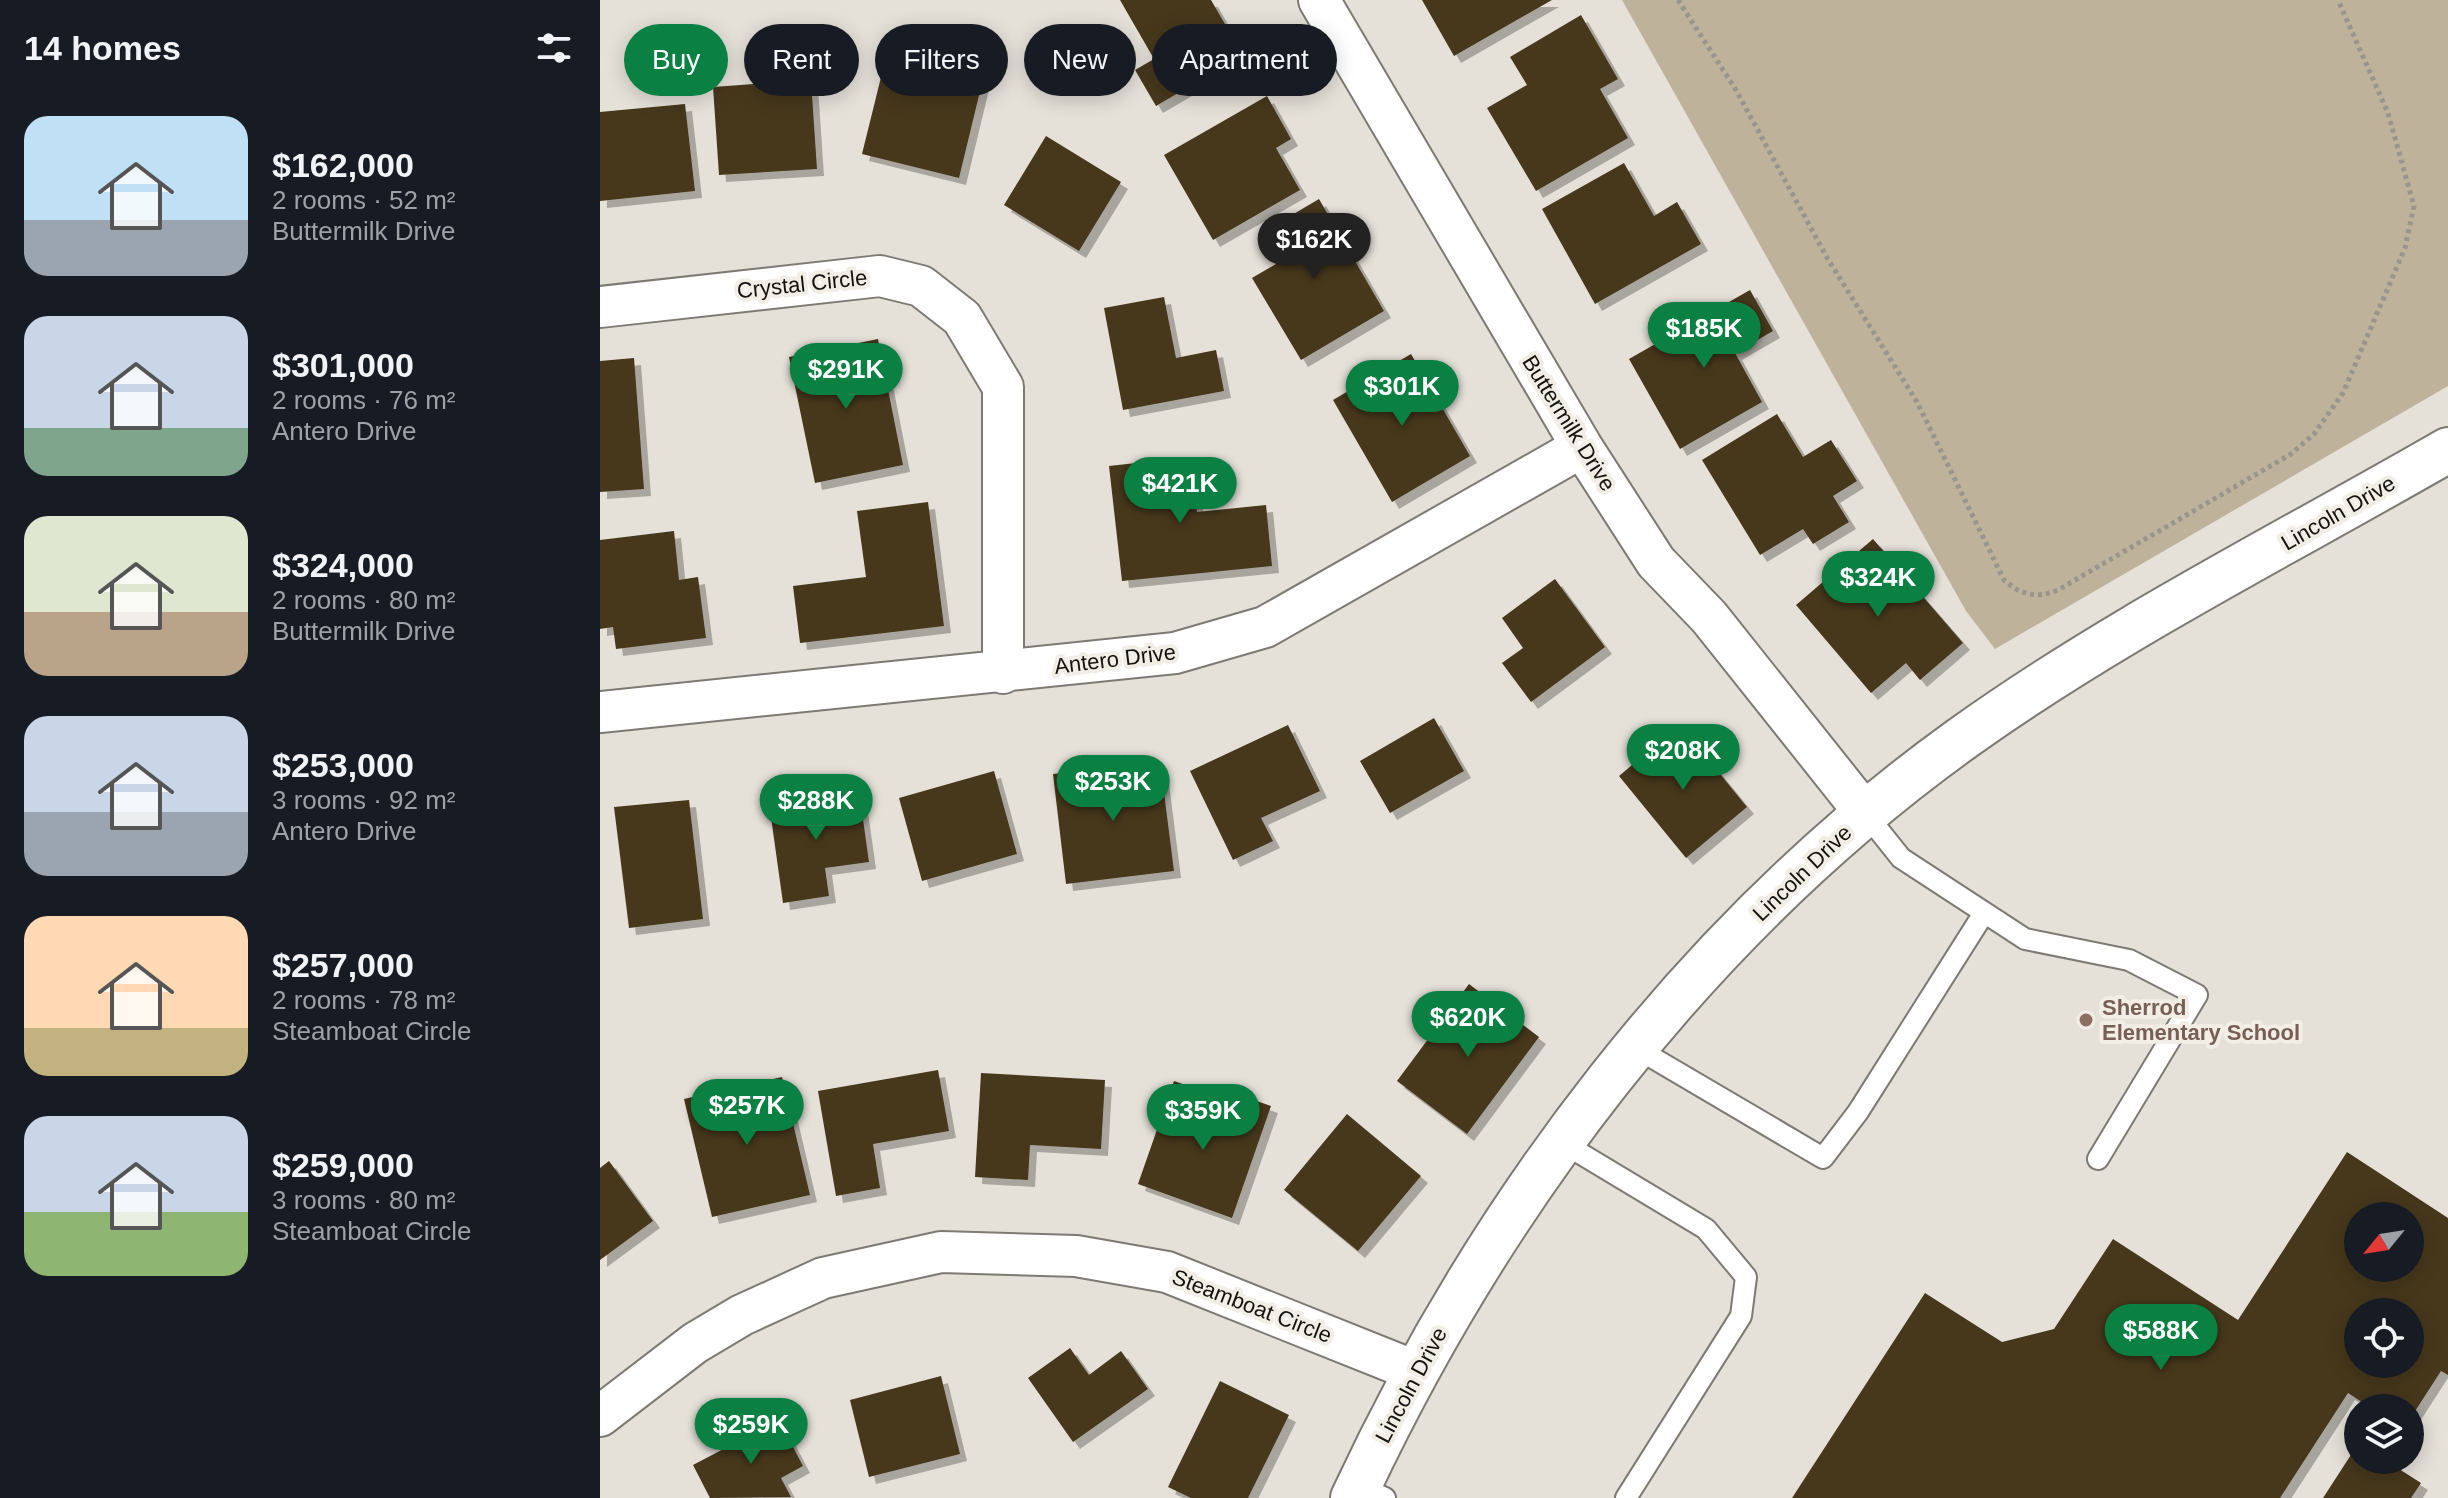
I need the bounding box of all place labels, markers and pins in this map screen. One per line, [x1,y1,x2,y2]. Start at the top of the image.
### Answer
pin: $162K [1258,213,1370,281]
pin: $185K [1648,302,1760,370]
pin: $291K [790,343,902,411]
pin: $301K [1346,360,1458,428]
pin: $421K [1124,457,1236,525]
pin: $324K [1822,551,1934,619]
pin: $208K [1627,724,1739,792]
pin: $253K [1057,755,1169,823]
pin: $288K [760,774,872,842]
pin: $620K [1412,991,1524,1059]
place label: Sherrod Elementary School [2102,995,2300,1045]
marker: Sherrod Elementary School [2077,1011,2095,1029]
pin: $257K [691,1079,803,1147]
pin: $359K [1147,1084,1259,1152]
pin: $588K [2105,1304,2217,1372]
pin: $259K [695,1398,807,1466]

